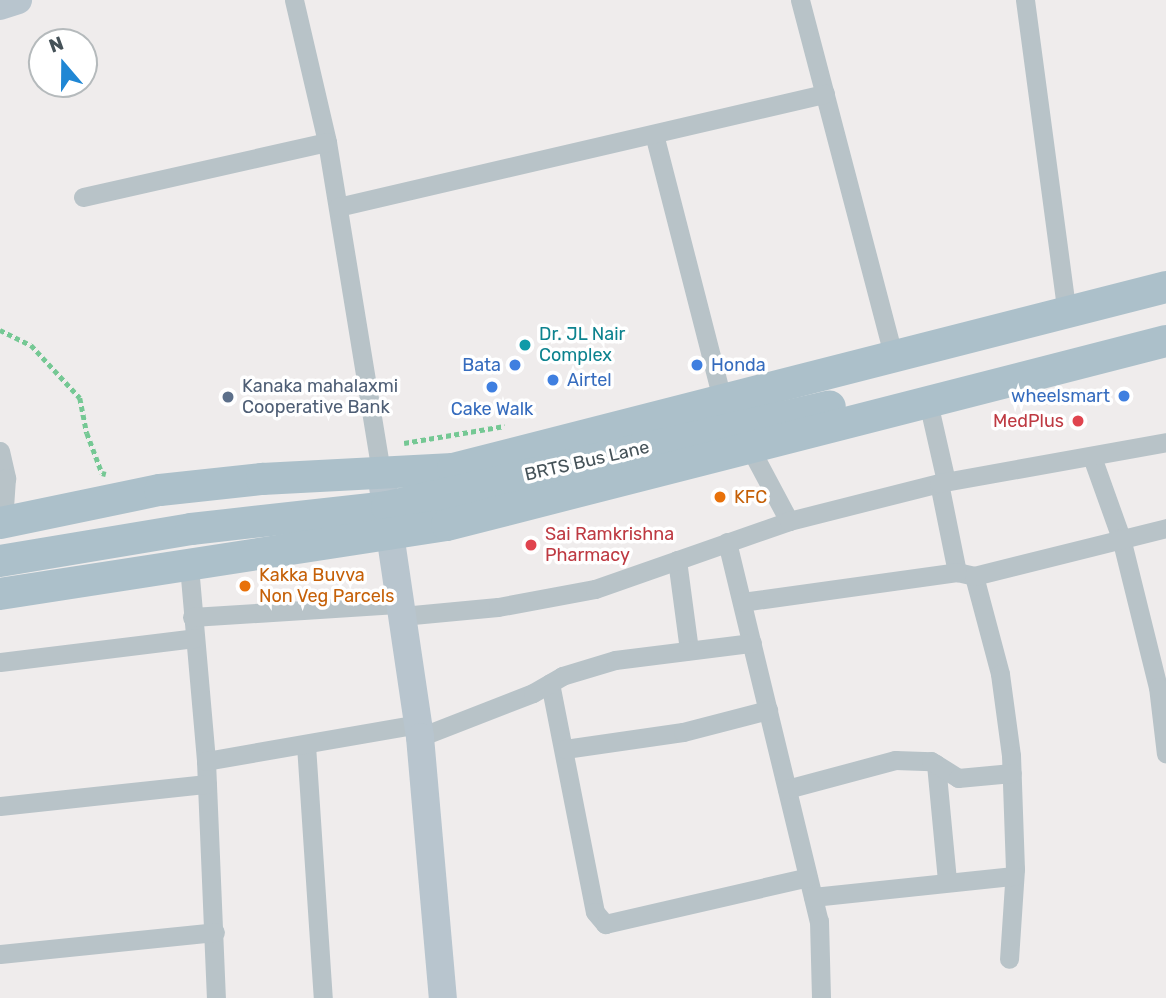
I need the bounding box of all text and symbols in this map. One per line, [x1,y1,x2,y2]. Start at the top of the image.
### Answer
north arrow [28,28,98,98]
text: N [46,32,67,58]
place label: Dr. JL Nair Complex [539,324,626,366]
marker: Dr. JL Nair Complex [517,337,533,353]
place label: Bata [462,354,501,376]
place label: Honda [711,354,766,376]
marker: Bata [507,357,523,373]
marker: Honda [689,357,705,373]
place label: Airtel [567,369,612,391]
marker: Airtel [545,372,561,388]
place label: Kanaka mahalaxmi Cooperative Bank [242,376,398,418]
marker: Cake Walk [484,379,500,395]
place label: wheelsmart [1011,385,1110,407]
marker: wheelsmart [1116,388,1132,404]
marker: Kanaka mahalaxmi Cooperative Bank [220,389,236,405]
place label: Cake Walk [451,398,533,420]
place label: MedPlus [993,410,1064,432]
marker: MedPlus [1070,413,1086,429]
street label: BRTS Bus Lane [523,436,651,486]
place label: KFC [734,486,767,508]
marker: KFC [712,489,728,505]
place label: Sai Ramkrishna Pharmacy [545,524,674,566]
marker: Sai Ramkrishna Pharmacy [523,537,539,553]
place label: Kakka Buvva Non Veg Parcels [259,565,395,608]
marker: Kakka Buvva Non Veg Parcels [237,578,253,594]

